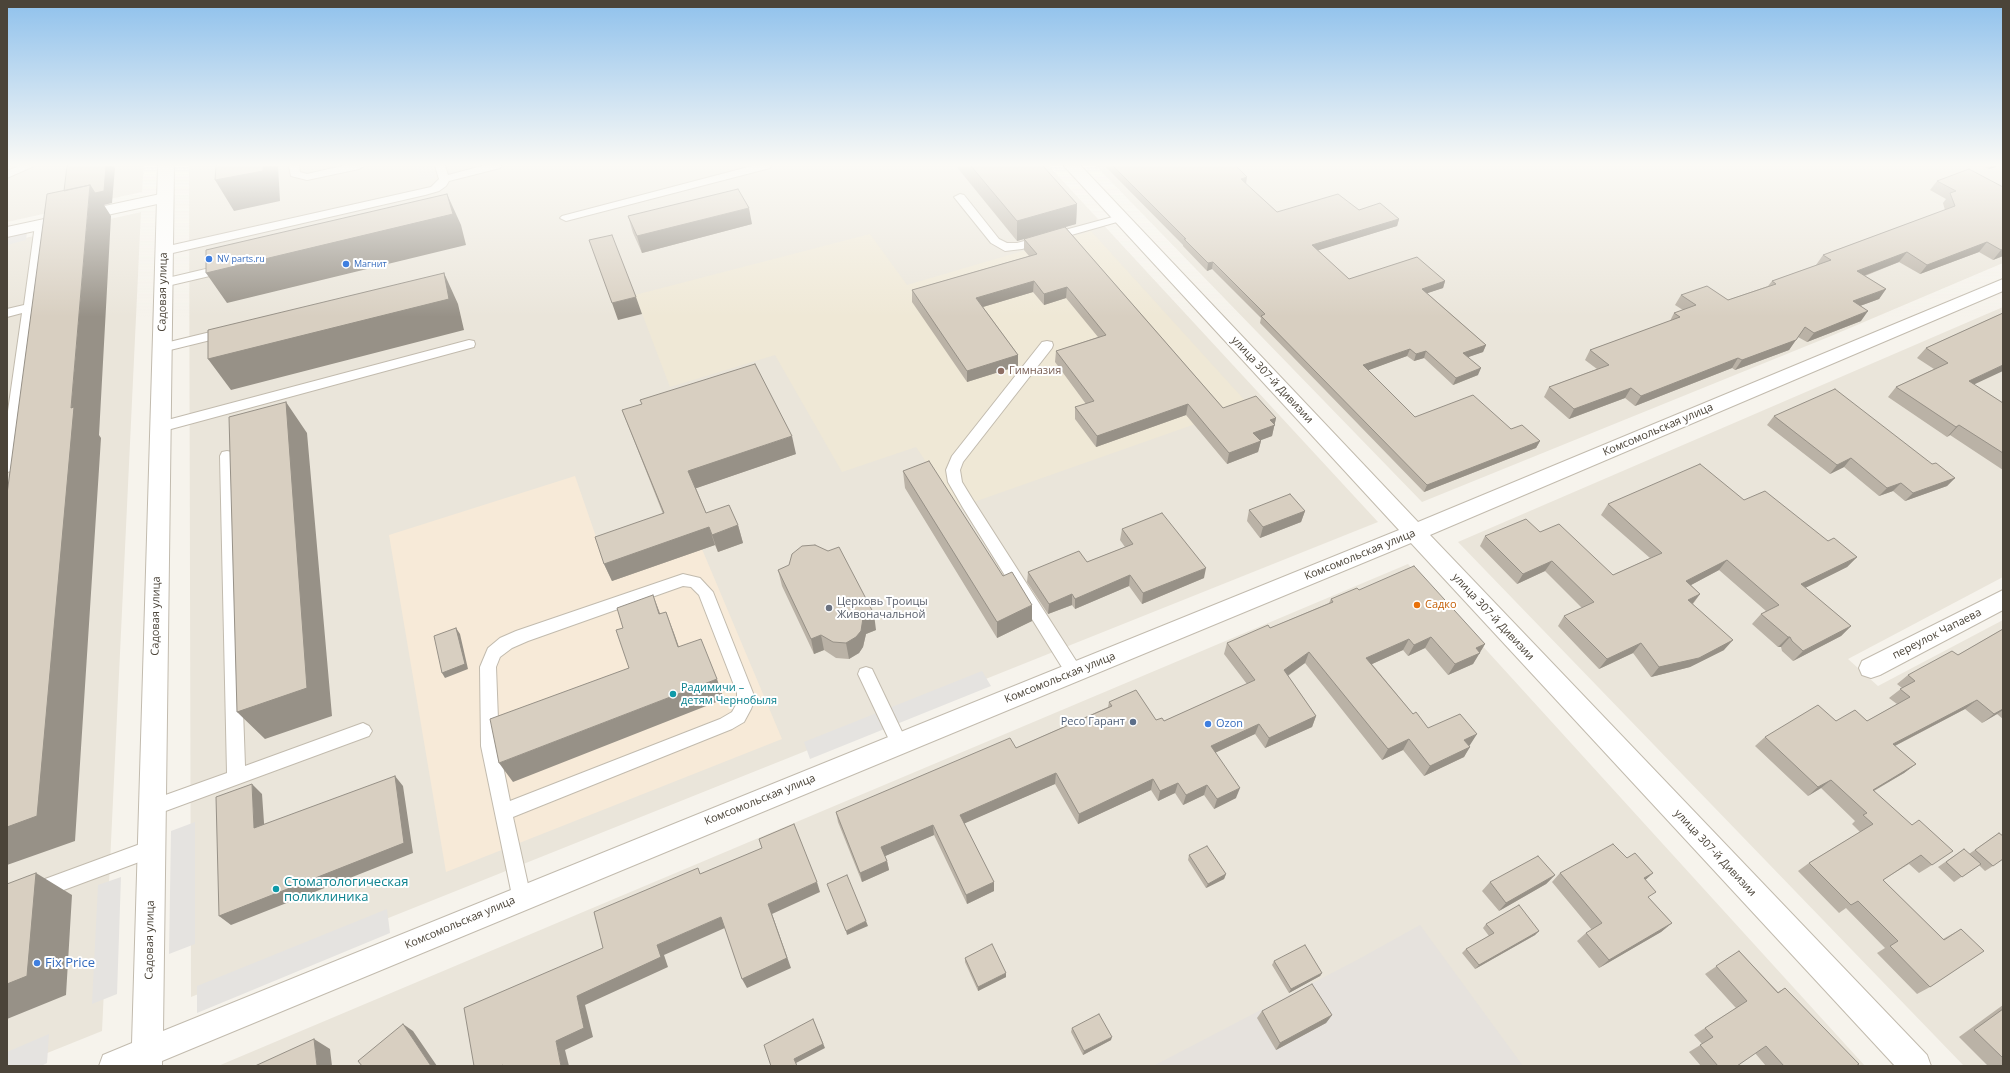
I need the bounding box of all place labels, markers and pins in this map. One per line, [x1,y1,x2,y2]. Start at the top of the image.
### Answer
marker: NV parts.ru [204,254,214,264]
place label: NV parts.ru [217,254,265,264]
marker: Магнит [341,259,351,269]
place label: Магнит [354,259,387,269]
place label: Гимназия [1009,364,1061,378]
marker: Гимназия [996,366,1006,376]
place label: Церковь Троицы Живоначальной [837,595,928,621]
place label: Садко [1425,598,1457,612]
marker: Садко [1412,600,1422,610]
marker: Церковь Троицы Живоначальной [824,603,834,613]
place label: Радимичи – детям Чернобыля [681,681,777,707]
marker: Радимичи – детям Чернобыля [668,689,678,699]
place label: Ресо Гарант [1061,715,1125,729]
marker: Ресо Гарант [1128,717,1138,727]
place label: Ozon [1216,717,1243,731]
marker: Ozon [1203,719,1213,729]
place label: Стоматологическая поликлиника [284,874,409,905]
marker: Стоматологическая поликлиника [271,884,281,894]
place label: Fix Price [45,955,95,971]
marker: Fix Price [32,958,42,968]

